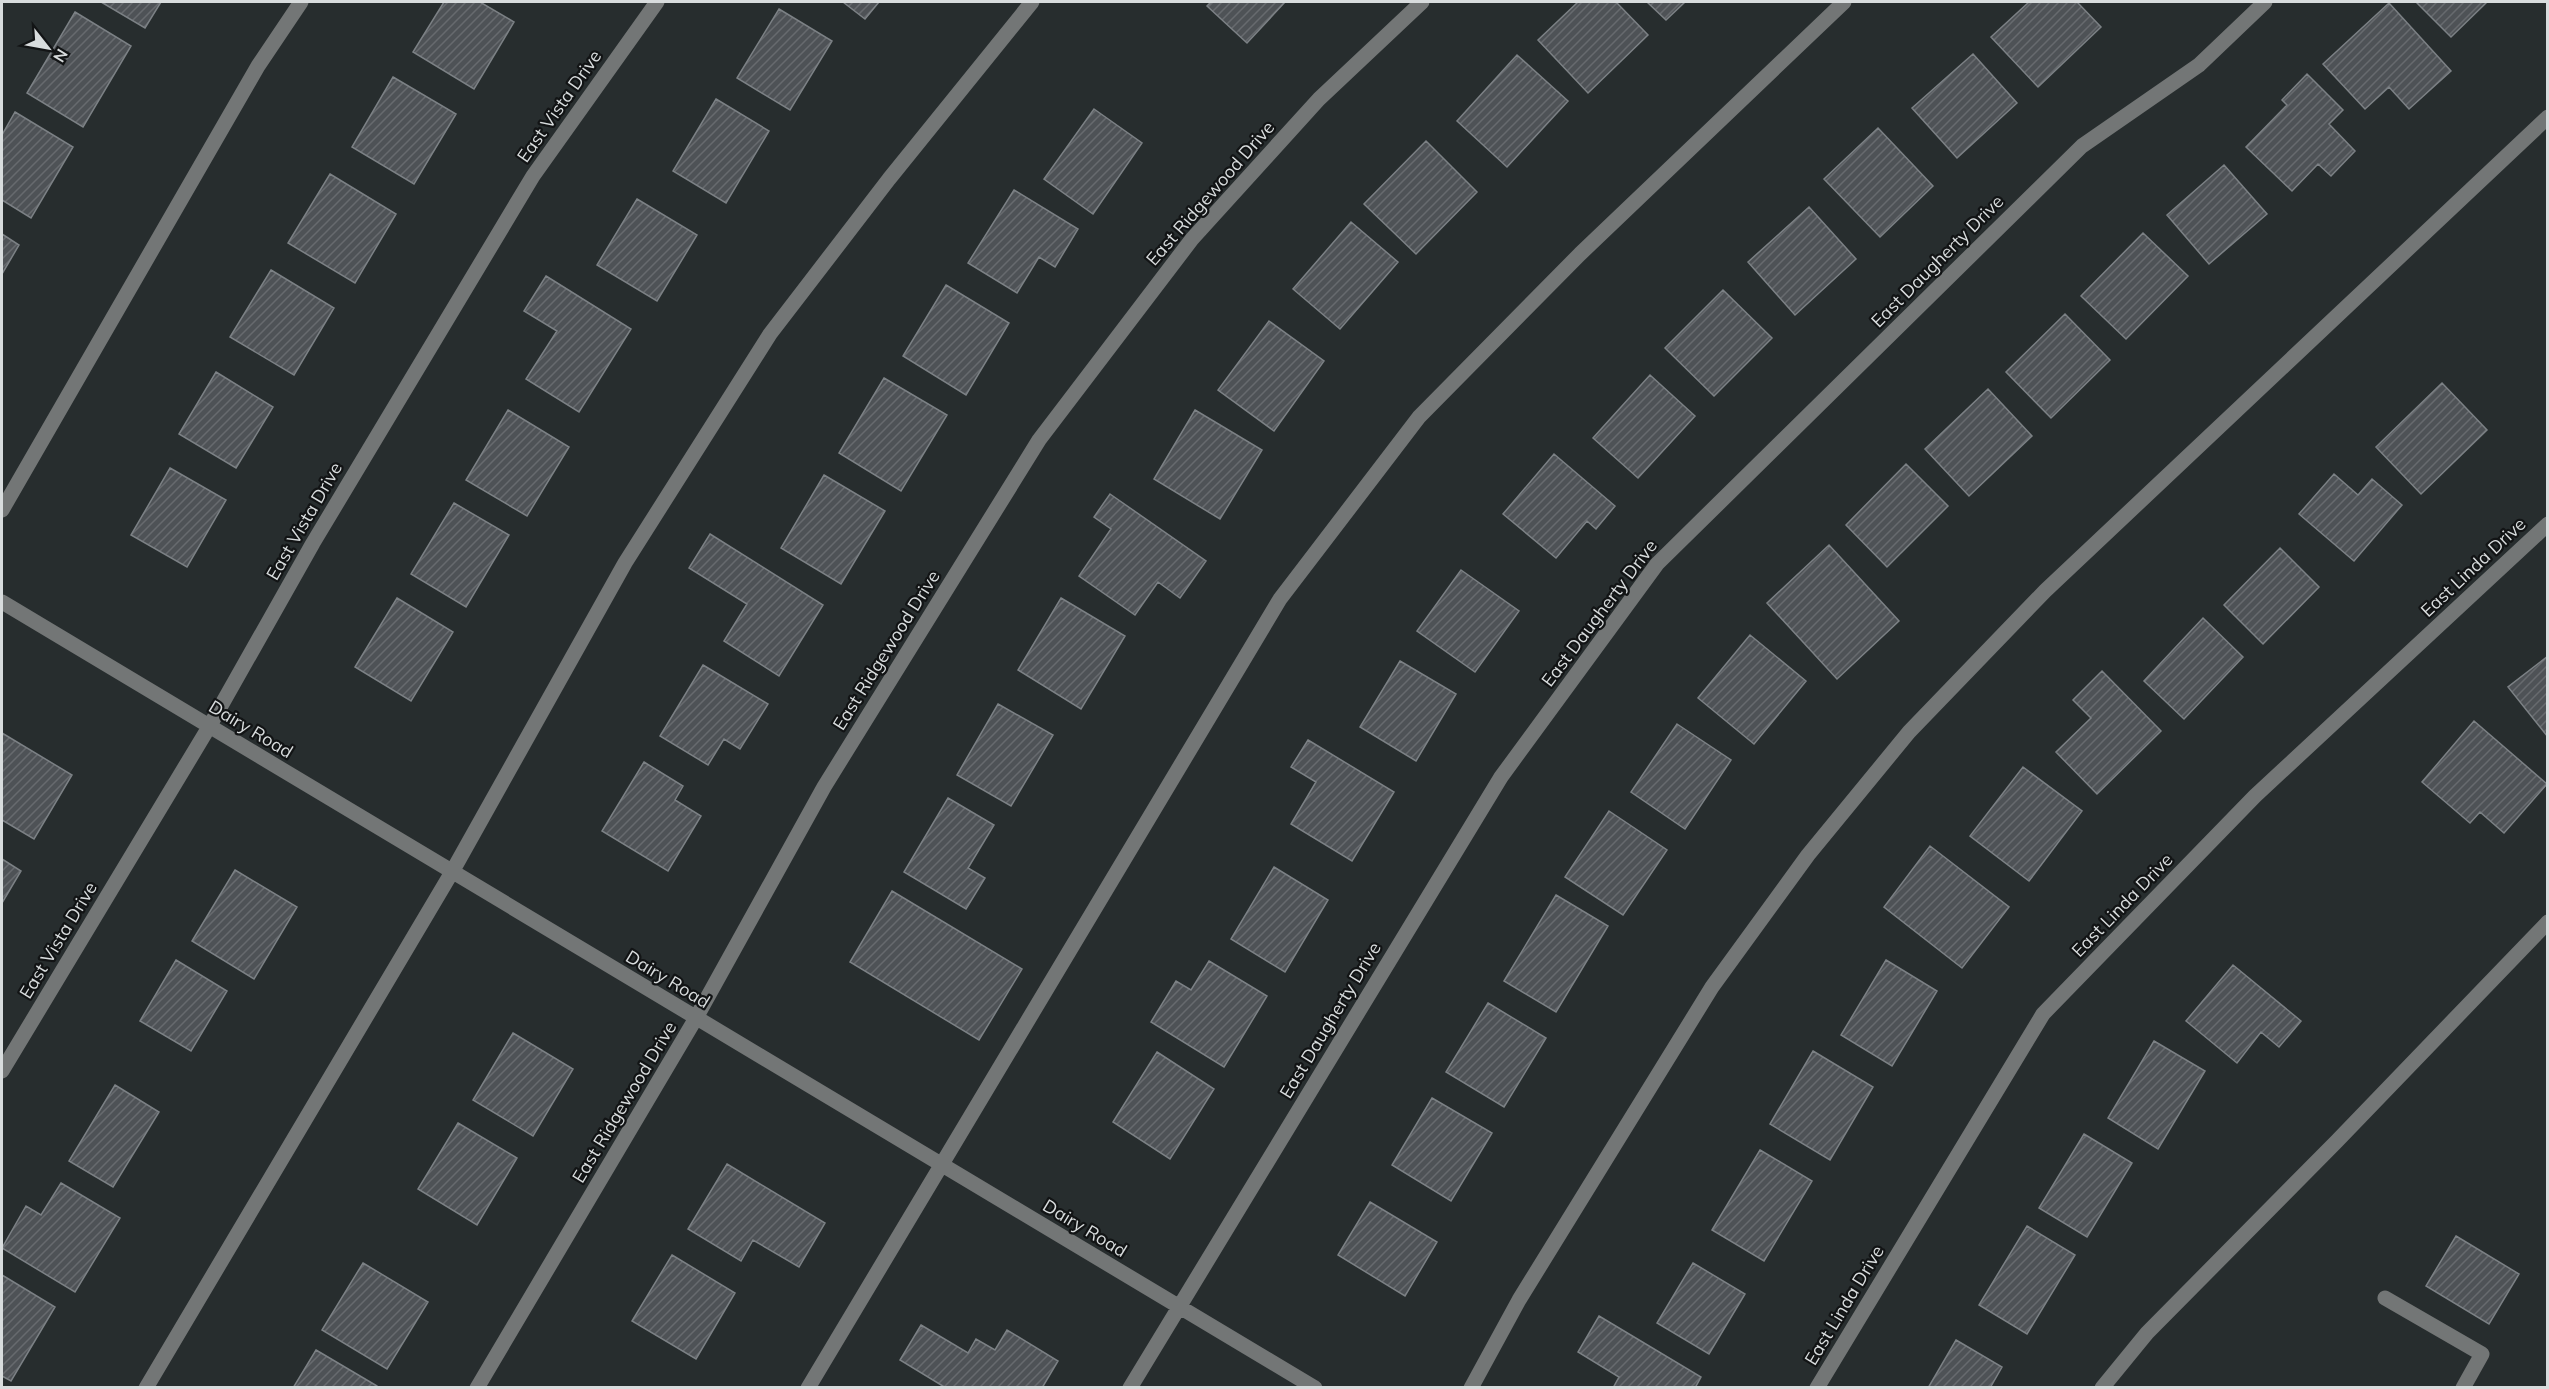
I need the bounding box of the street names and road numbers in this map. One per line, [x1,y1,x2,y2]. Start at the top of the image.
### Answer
street label: East Vista Drive [512,45,606,167]
street label: East Ridgewood Drive [1141,116,1279,270]
street label: East Daugherty Drive [1866,190,2008,332]
street label: East Vista Drive [261,458,347,584]
street label: East Linda Drive [2416,512,2530,622]
street label: East Daugherty Drive [1536,535,1662,691]
street label: East Ridgewood Drive [827,566,945,734]
street label: Dairy Road [205,695,297,763]
street label: East Linda Drive [2067,848,2177,962]
street label: East Vista Drive [14,877,102,1003]
street label: East Daugherty Drive [1274,938,1386,1102]
street label: Dairy Road [622,945,714,1013]
street label: East Ridgewood Drive [567,1017,681,1187]
street label: Dairy Road [1039,1194,1131,1262]
street label: East Linda Drive [1799,1241,1889,1369]

